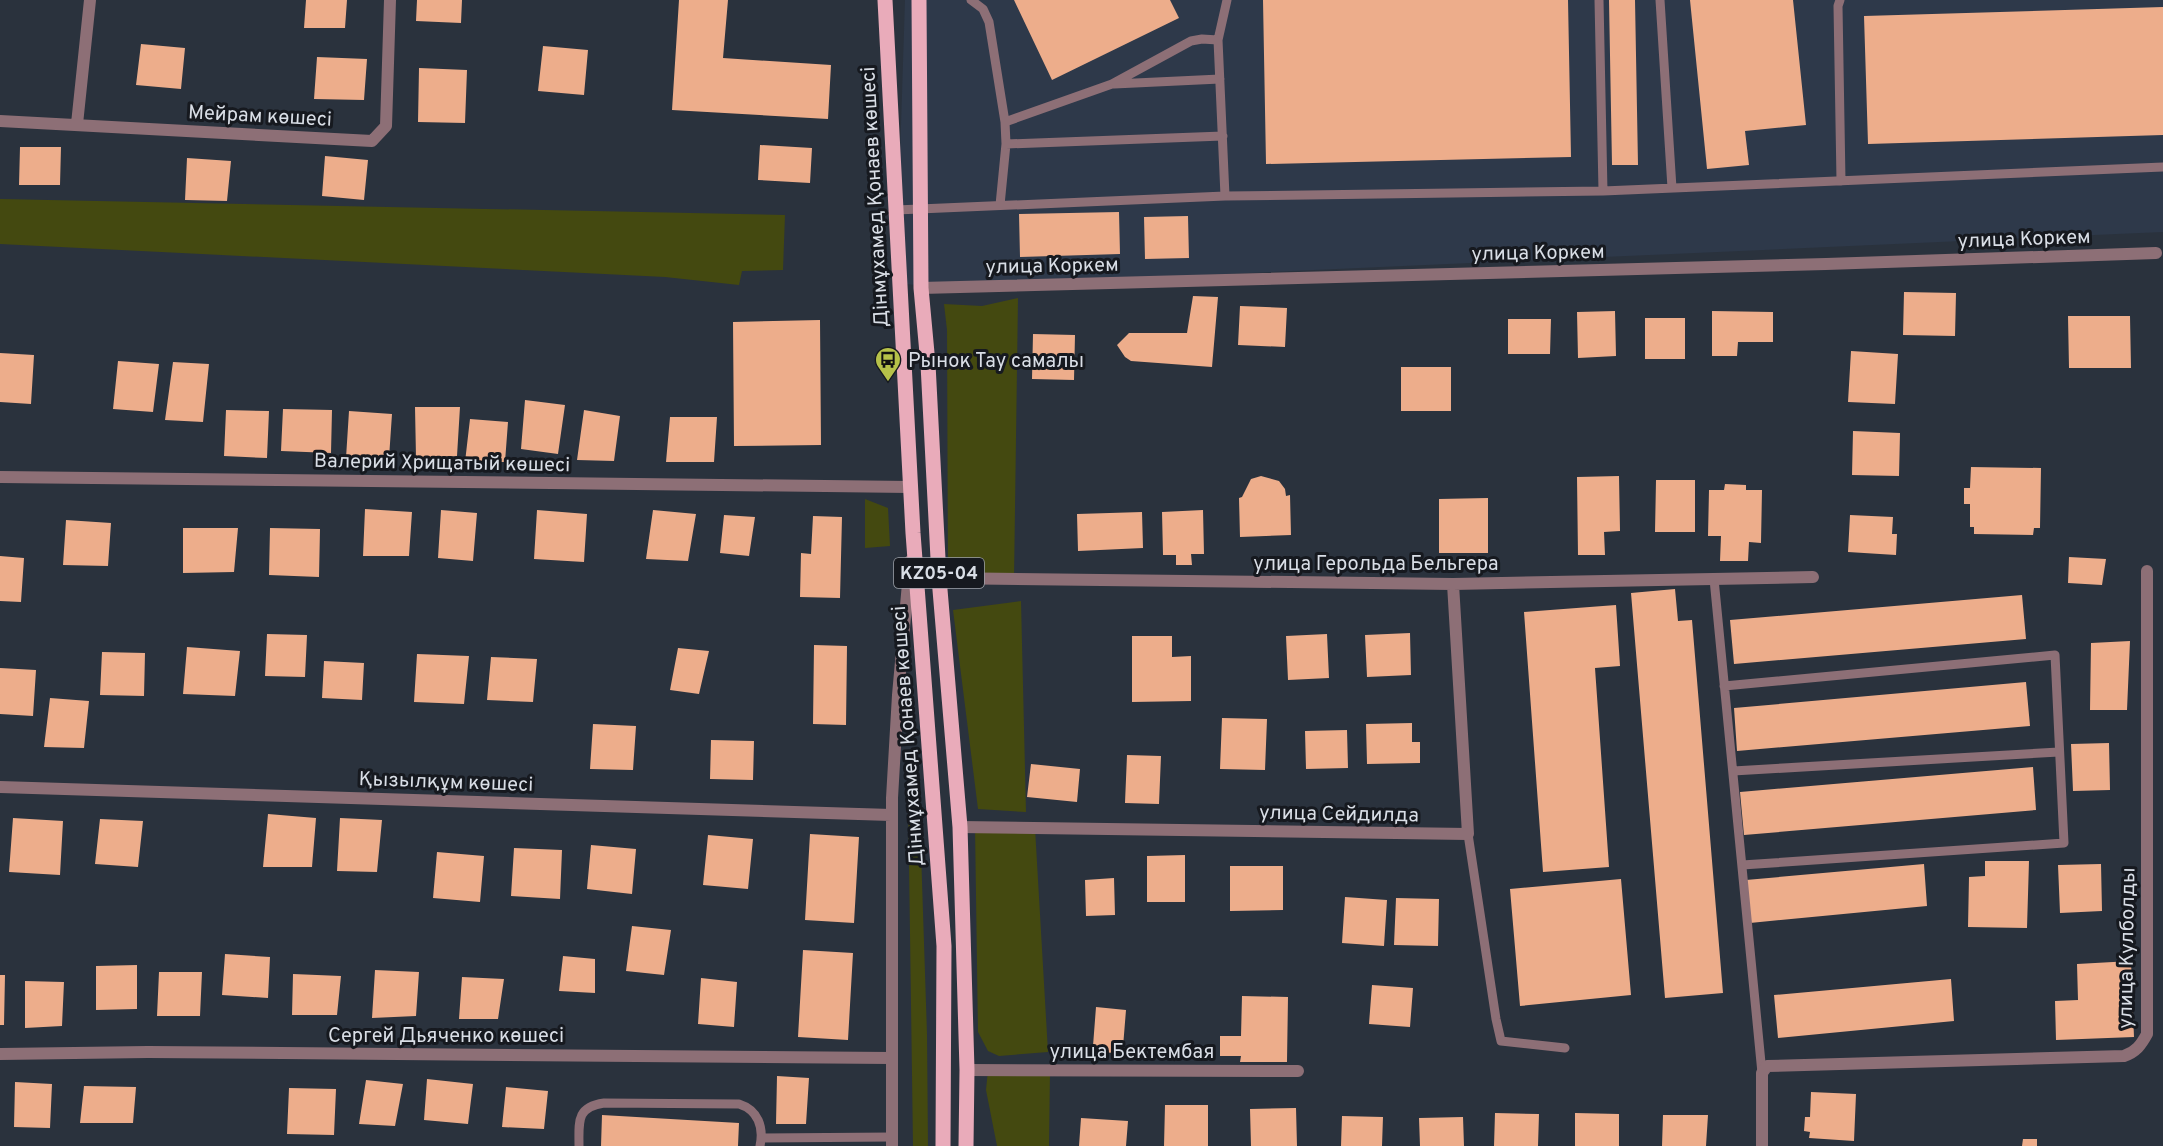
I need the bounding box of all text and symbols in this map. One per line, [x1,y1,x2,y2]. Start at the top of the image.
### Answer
street label: Дінмұхамед Қонаев көшесі [856,66,896,328]
street label: Мейрам көшесі [187,100,333,134]
street label: улица Коркем [1957,225,2091,255]
street label: улица Коркем [1471,240,1605,268]
street label: улица Коркем [985,253,1119,281]
bus stop icon: Рынок Тау самалы [873,345,903,383]
place label: Рынок Тау самалы [908,349,1084,375]
street label: Валерий Хрищатый көшесі [314,449,570,479]
street label: улица Герольда Бельгера [1253,552,1499,578]
road number: KZ05-04 [894,558,984,588]
street label: Дінмұхамед Қонаев көшесі [887,605,931,867]
street label: Қызылқұм көшесі [358,767,534,799]
street label: улица Сейдилда [1259,801,1419,829]
street label: улица Кулболды [2114,867,2142,1029]
street label: Сергей Дьяченко көшесі [328,1024,564,1050]
street label: улица Бектембая [1050,1040,1214,1066]

